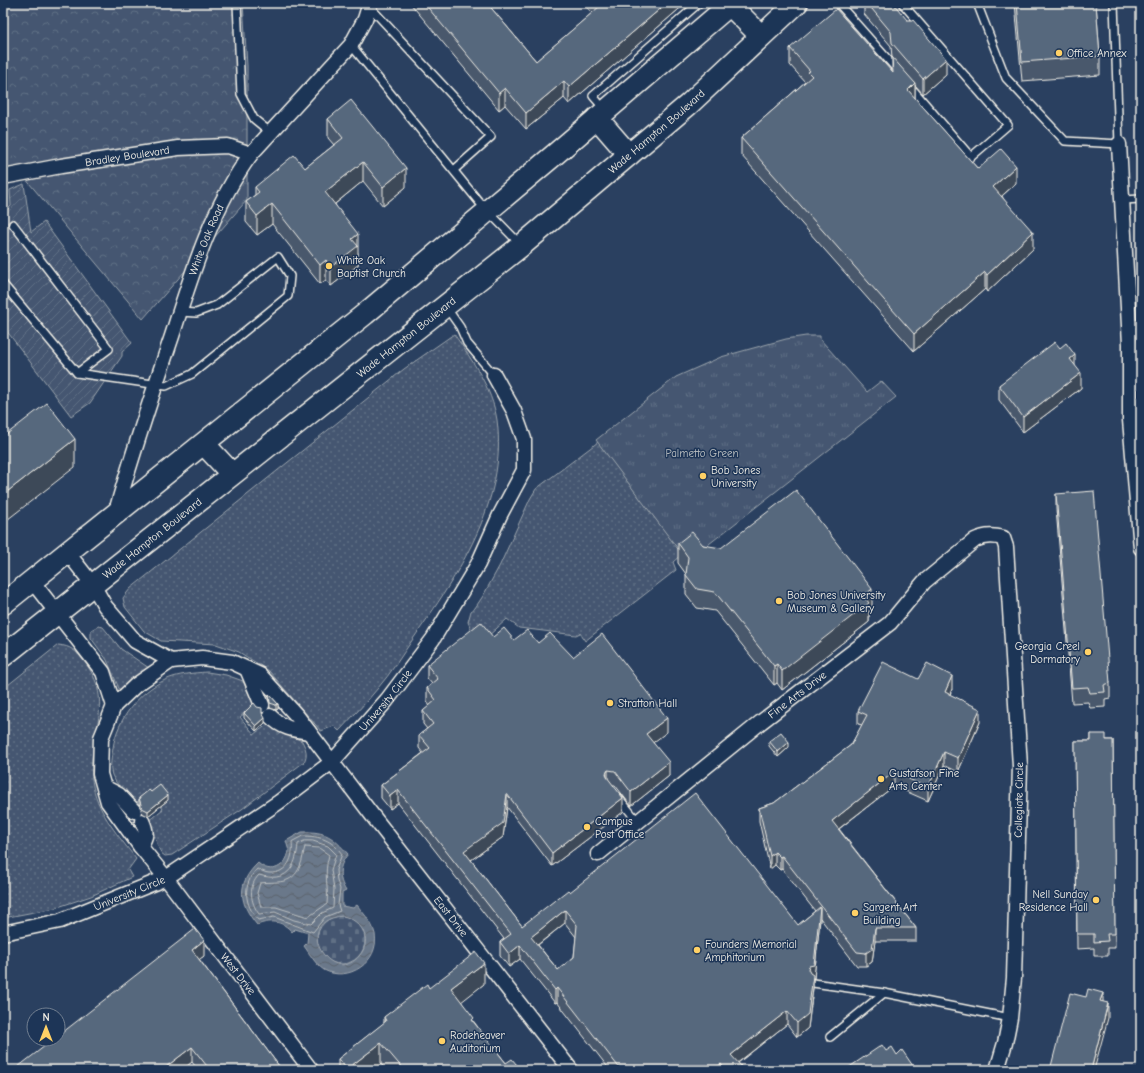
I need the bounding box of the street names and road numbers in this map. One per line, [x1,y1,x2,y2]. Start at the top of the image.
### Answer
street label: Wade Hampton Boulevard [605,86,707,176]
street label: Bradley Boulevard [84,143,170,169]
street label: White Oak Road [186,202,226,277]
street label: Wade Hampton Boulevard [354,294,458,380]
street label: Wade Hampton Boulevard [100,495,204,581]
street label: University Circle [356,666,415,734]
street label: Fine Arts Drive [765,668,829,721]
street label: Collegiate Circle [1012,762,1026,838]
street label: University Circle [92,872,167,913]
street label: East Drive [431,894,471,939]
street label: West Drive [218,951,259,998]

